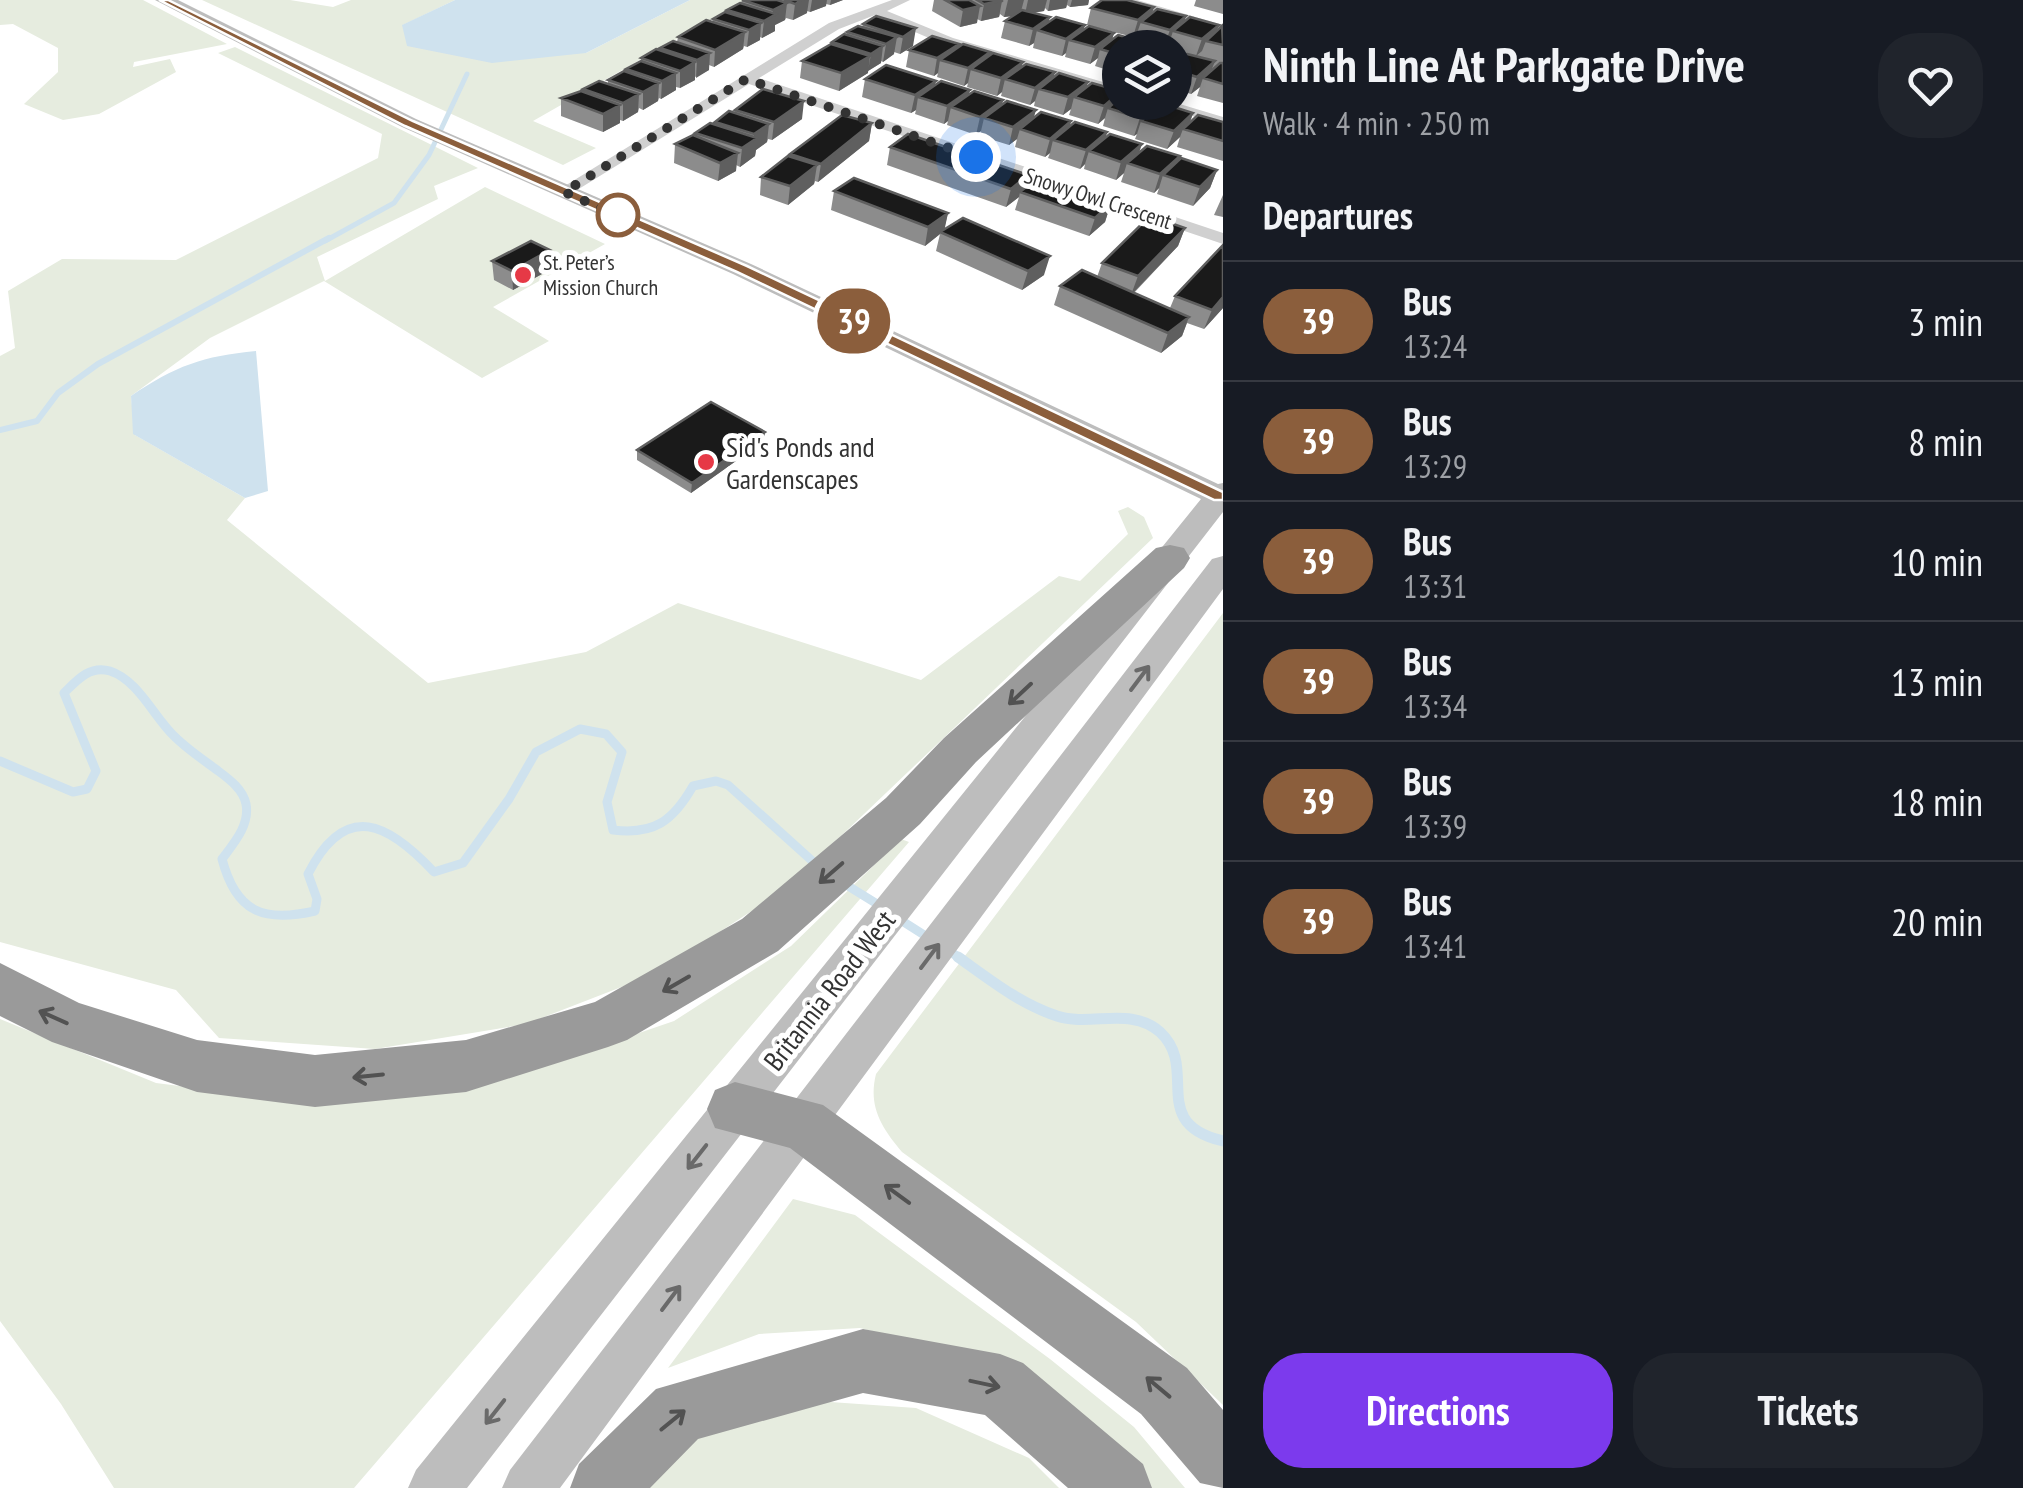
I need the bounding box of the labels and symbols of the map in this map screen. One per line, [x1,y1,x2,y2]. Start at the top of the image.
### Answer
your location [951,132,1001,182]
street label: Snowy Owl Crescent [1021,161,1175,235]
unlabelled marker [597,194,639,236]
place label: St. Peter’s Mission Church [543,248,658,301]
marker: St. Peter’s Mission Church [512,264,534,286]
line badge: 39 [809,288,899,354]
place label: Sid's Ponds and Gardenscapes [726,428,875,497]
marker: Sid's Ponds and Gardenscapes [695,451,717,473]
one-way arrow [1129,665,1150,692]
one-way arrow [1008,682,1033,705]
one-way arrow [819,861,845,883]
street label: Britannia Road West [755,902,903,1078]
one-way arrow [919,943,940,970]
one-way arrow [662,974,691,994]
one-way arrow [38,1007,69,1025]
one-way arrow [353,1067,385,1086]
one-way arrow [687,1143,708,1170]
one-way arrow [884,1183,911,1204]
one-way arrow [661,1285,682,1312]
one-way arrow [968,1375,1000,1394]
one-way arrow [1146,1376,1171,1399]
one-way arrow [484,1398,506,1424]
one-way arrow [659,1410,685,1432]

